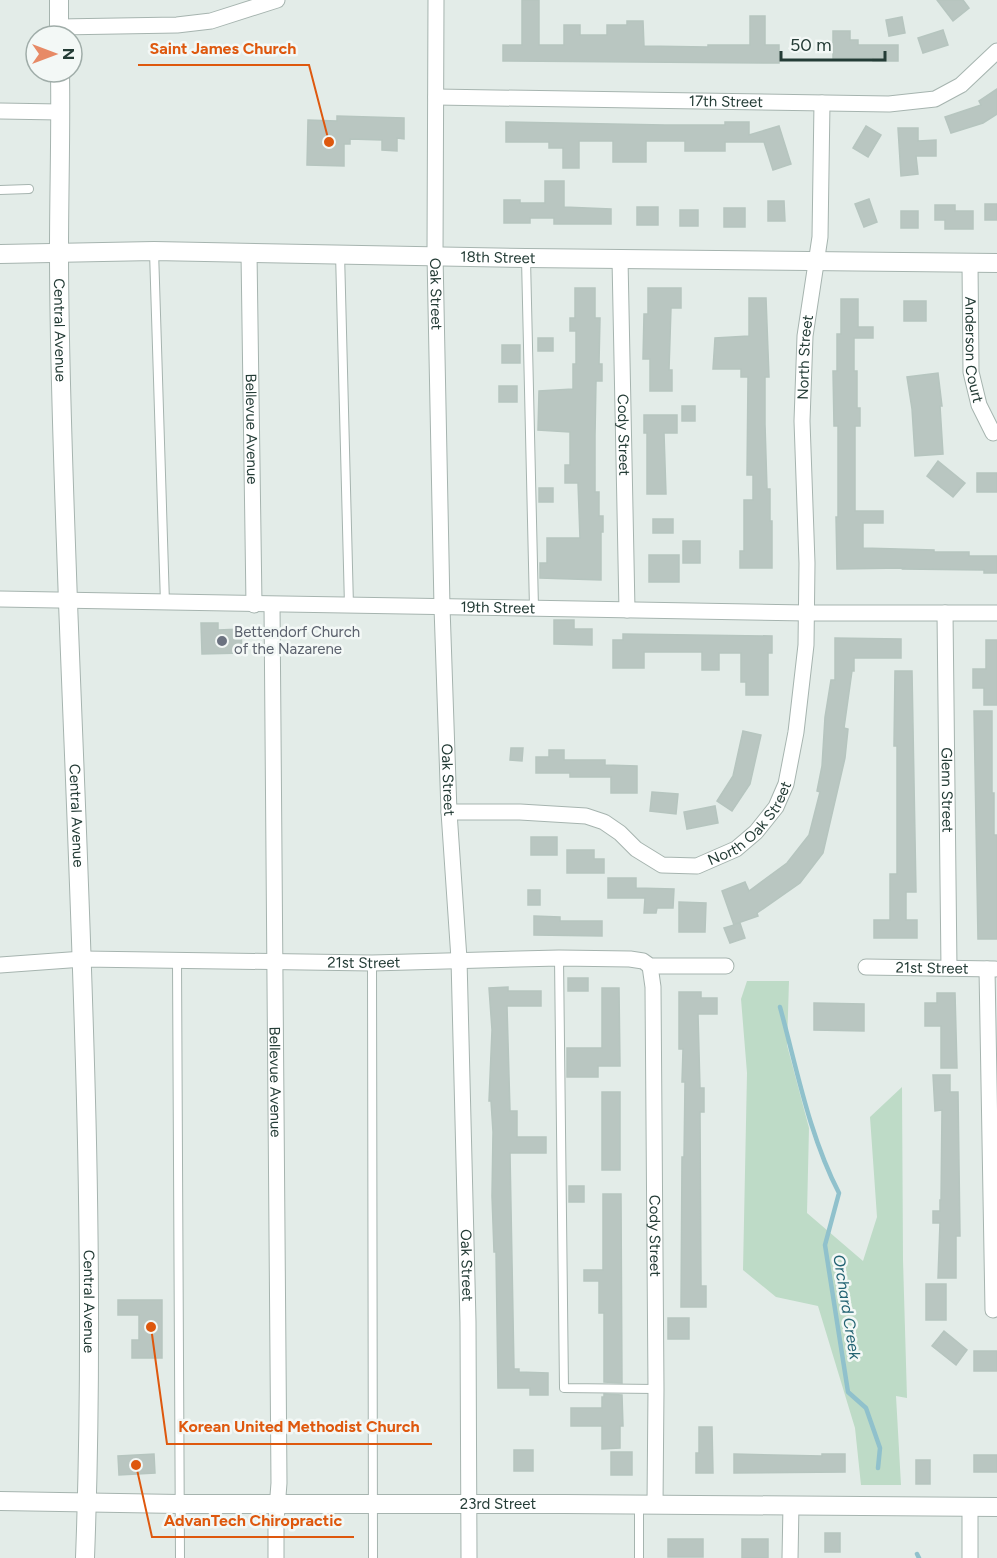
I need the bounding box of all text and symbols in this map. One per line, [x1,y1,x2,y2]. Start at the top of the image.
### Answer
north arrow [24,24,84,84]
scale bar [781,24,884,62]
callout: Saint James Church [138,31,309,65]
text: 50 m [790,34,832,56]
text: Saint James Church [150,39,296,58]
text: N [59,48,78,60]
street label: 17th Street [689,92,763,111]
street label: 18th Street [460,248,536,267]
street label: Oak Street [426,258,445,331]
street label: Central Avenue [50,278,70,382]
street label: Anderson Court [961,296,987,405]
street label: North Street [794,313,817,400]
street label: Bellevue Avenue [242,373,261,485]
street label: Cody Street [614,394,633,476]
street label: 19th Street [461,598,536,617]
place label: Bettendorf Church of the Nazarene [234,623,360,658]
marker: Bettendorf Church of the Nazarene [215,634,229,648]
street label: Oak Street [438,743,458,817]
street label: Glenn Street [938,747,956,833]
street label: Central Avenue [65,764,87,868]
street label: North Oak Street [705,778,795,869]
street label: 21st Street [327,953,401,972]
street label: 21st Street [895,958,969,978]
street label: Bellevue Avenue [266,1026,285,1138]
street label: Cody Street [646,1195,664,1277]
street label: Oak Street [457,1229,476,1302]
street label: Central Avenue [80,1250,98,1353]
water label: Orchard Creek [829,1253,865,1362]
callout: Korean United Methodist Church [167,1410,432,1444]
text: Korean United Methodist Church [178,1417,420,1436]
street label: 23rd Street [460,1495,536,1513]
callout: AdvanTech Chiropractic [152,1503,354,1537]
text: AdvanTech Chiropractic [164,1511,342,1530]

